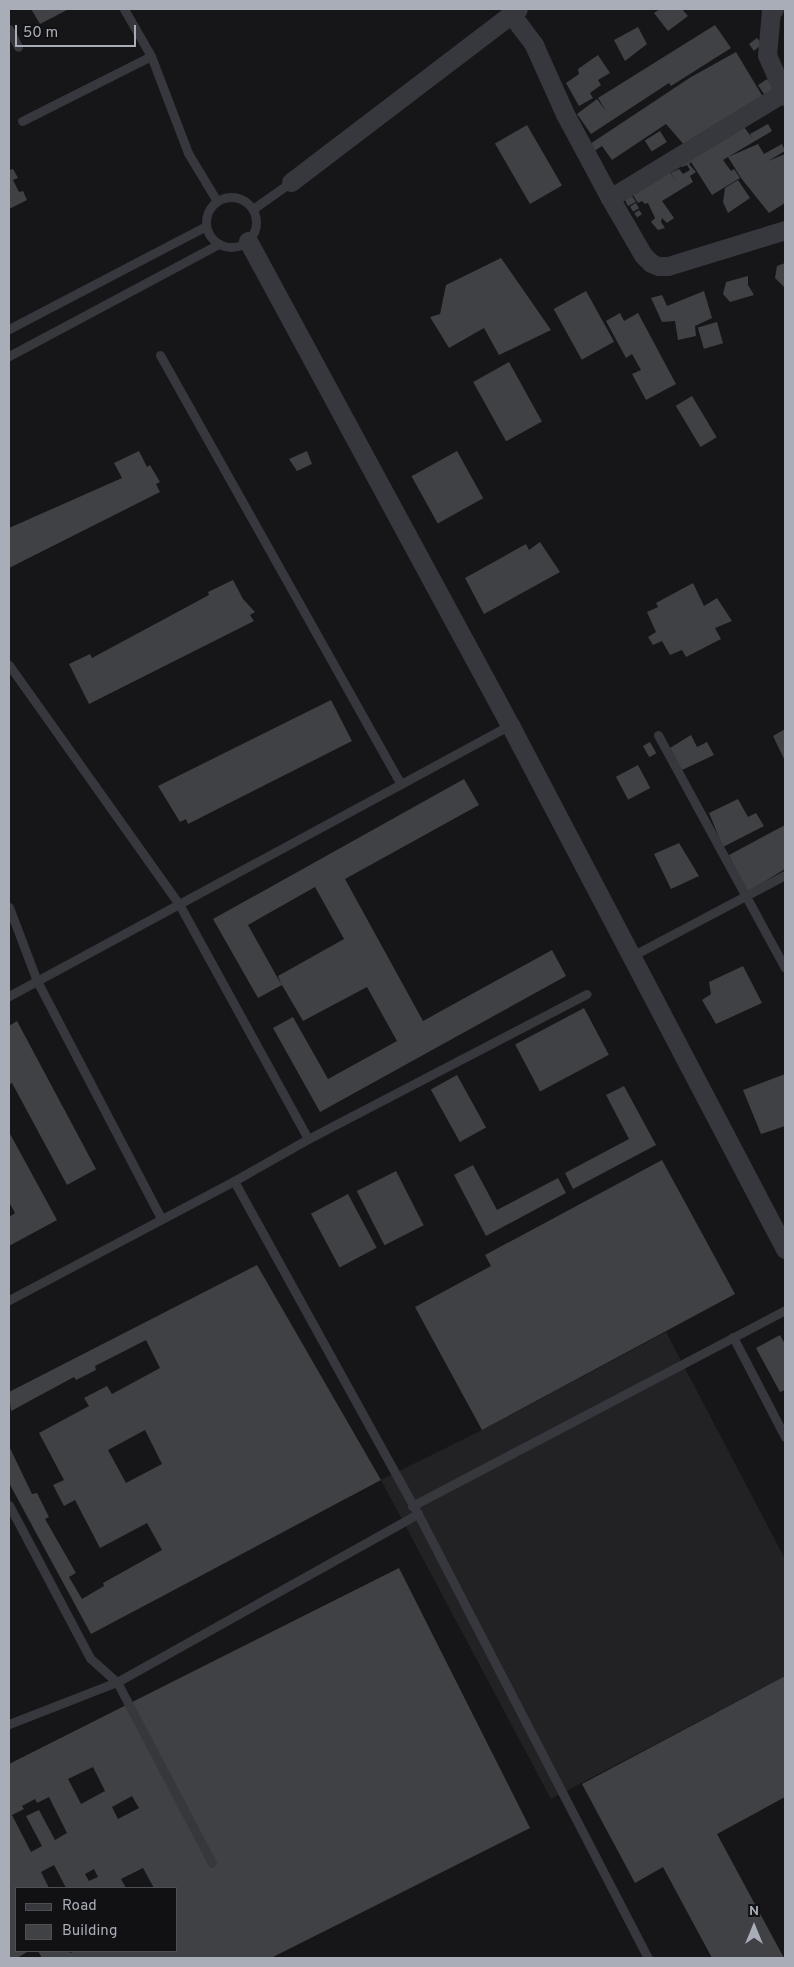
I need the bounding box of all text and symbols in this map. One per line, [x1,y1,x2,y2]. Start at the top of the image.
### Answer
scale bar [18,15,139,47]
text: 50 m [23,24,58,43]
legend [15,1887,178,1952]
text: Road [62,1897,97,1916]
north arrow [729,1902,779,1952]
text: N [749,1903,759,1920]
text: Building [62,1922,117,1941]

